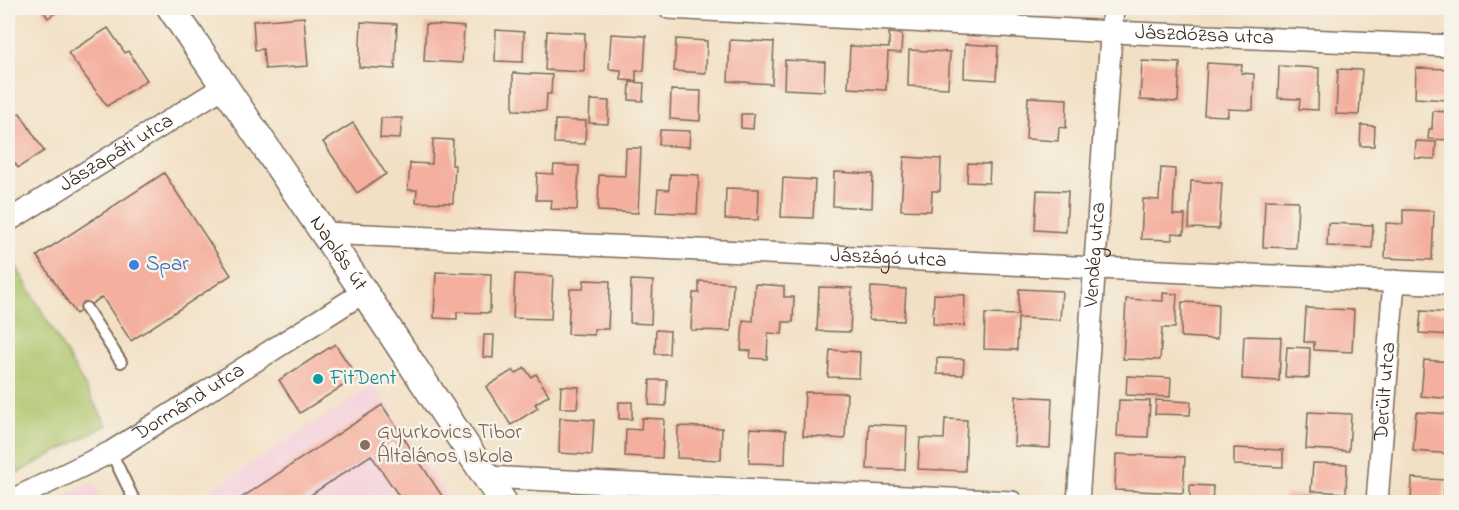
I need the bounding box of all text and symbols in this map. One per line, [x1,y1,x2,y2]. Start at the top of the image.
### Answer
street label: Jászdózsa utca [1134,18,1274,54]
street label: Jászapáti utca [54,106,180,200]
street label: Vendég utca [1077,201,1114,309]
street label: Naplás út [302,210,374,297]
street label: Jászágó utca [830,241,947,276]
place label: Spar [146,250,189,280]
marker: Spar [127,258,141,272]
street label: Derült utca [1367,341,1404,443]
street label: Dormánd utca [127,356,251,450]
place label: FitDent [329,364,397,394]
marker: FitDent [311,372,325,386]
place label: Gyurkovics Tibor Általános Iskola [377,418,522,472]
marker: Gyurkovics Tibor Általános Iskola [358,438,372,452]

